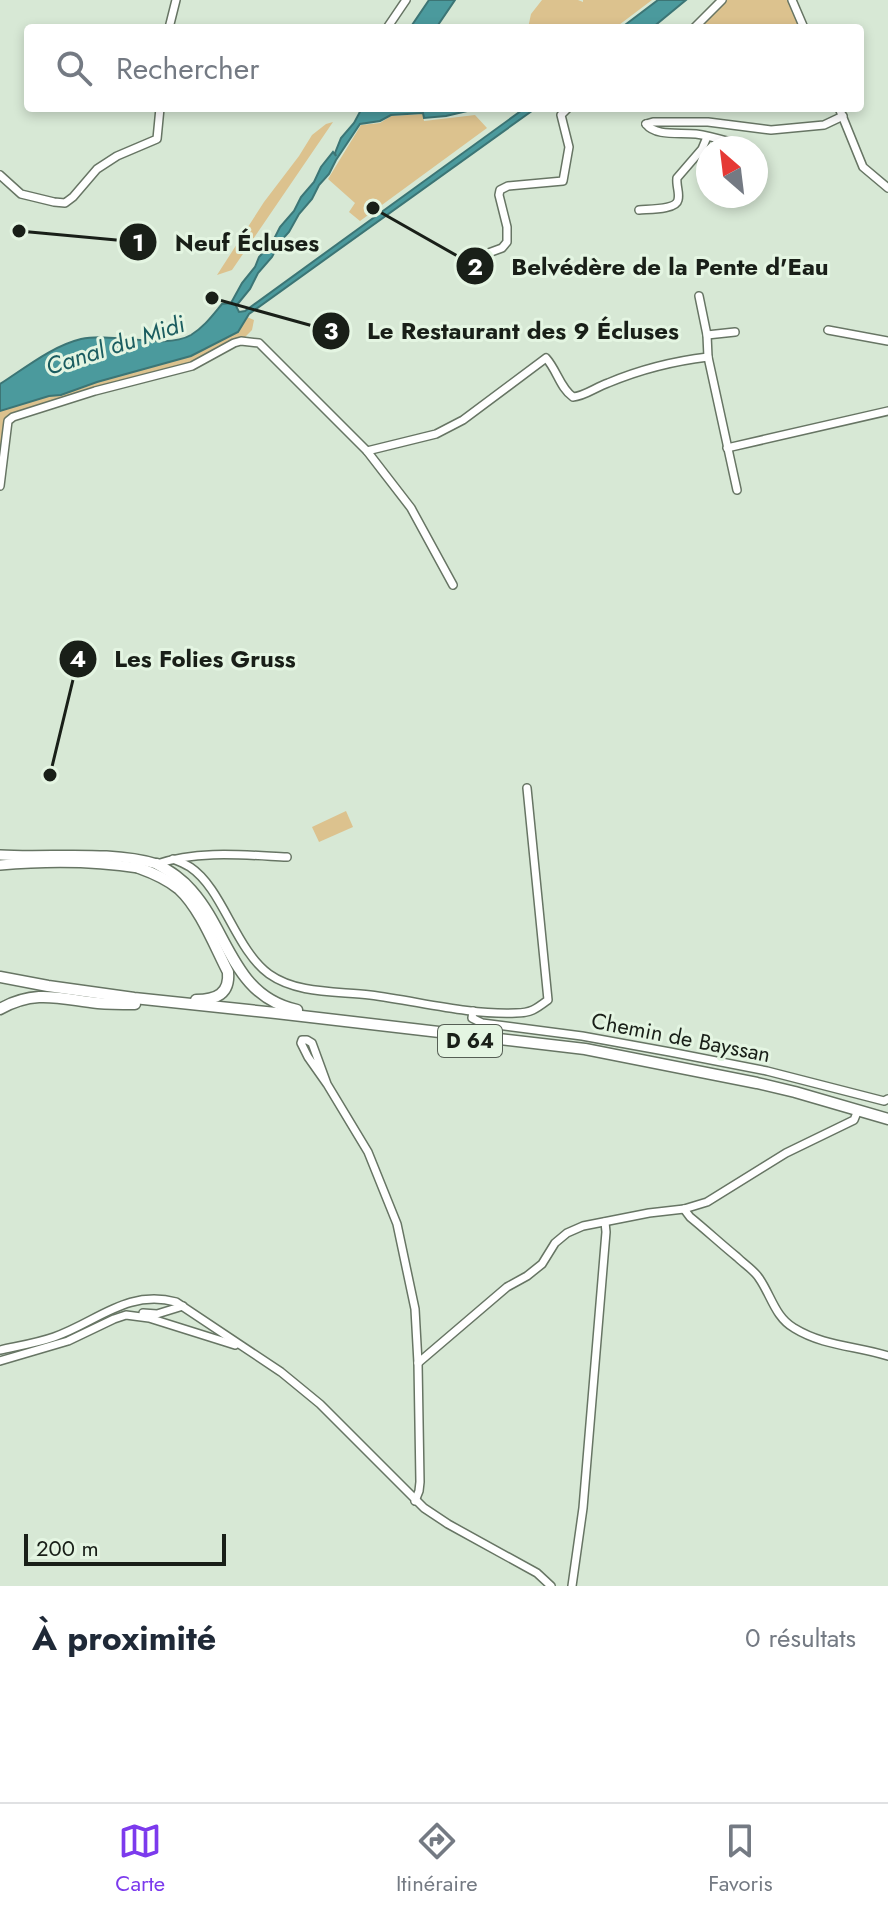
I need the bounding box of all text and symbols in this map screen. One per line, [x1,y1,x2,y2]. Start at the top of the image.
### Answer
search box [24,24,864,112]
icon: search [52,46,96,90]
text: Rechercher [116,47,259,90]
north arrow [696,136,768,208]
callout: Neuf Écluses [118,218,335,266]
text: 1 [132,225,144,260]
text: Neuf Écluses [175,225,319,260]
callout: Belvédère de la Pente d'Eau [455,242,845,290]
text: 2 [467,249,483,284]
text: Belvédère de la Pente d'Eau [511,249,829,284]
water label: Canal du Midi [41,306,190,384]
callout: Le Restaurant des 9 Écluses [311,307,695,355]
text: 3 [324,313,339,348]
text: Le Restaurant des 9 Écluses [367,313,679,348]
callout: Les Folies Gruss [58,635,311,683]
text: 4 [70,641,86,676]
text: Les Folies Gruss [114,641,296,676]
street label: Chemin de Bayssan [589,1004,773,1070]
road number: D 64 [438,1025,502,1057]
scale bar [24,1530,226,1566]
text: 200 m [36,1532,99,1564]
text: À proximité [32,1614,216,1663]
text: 0 résultats [745,1619,856,1657]
tab: Carte [115,1819,165,1899]
tab: Itinéraire [396,1819,478,1899]
tab: Favoris [708,1819,773,1899]

